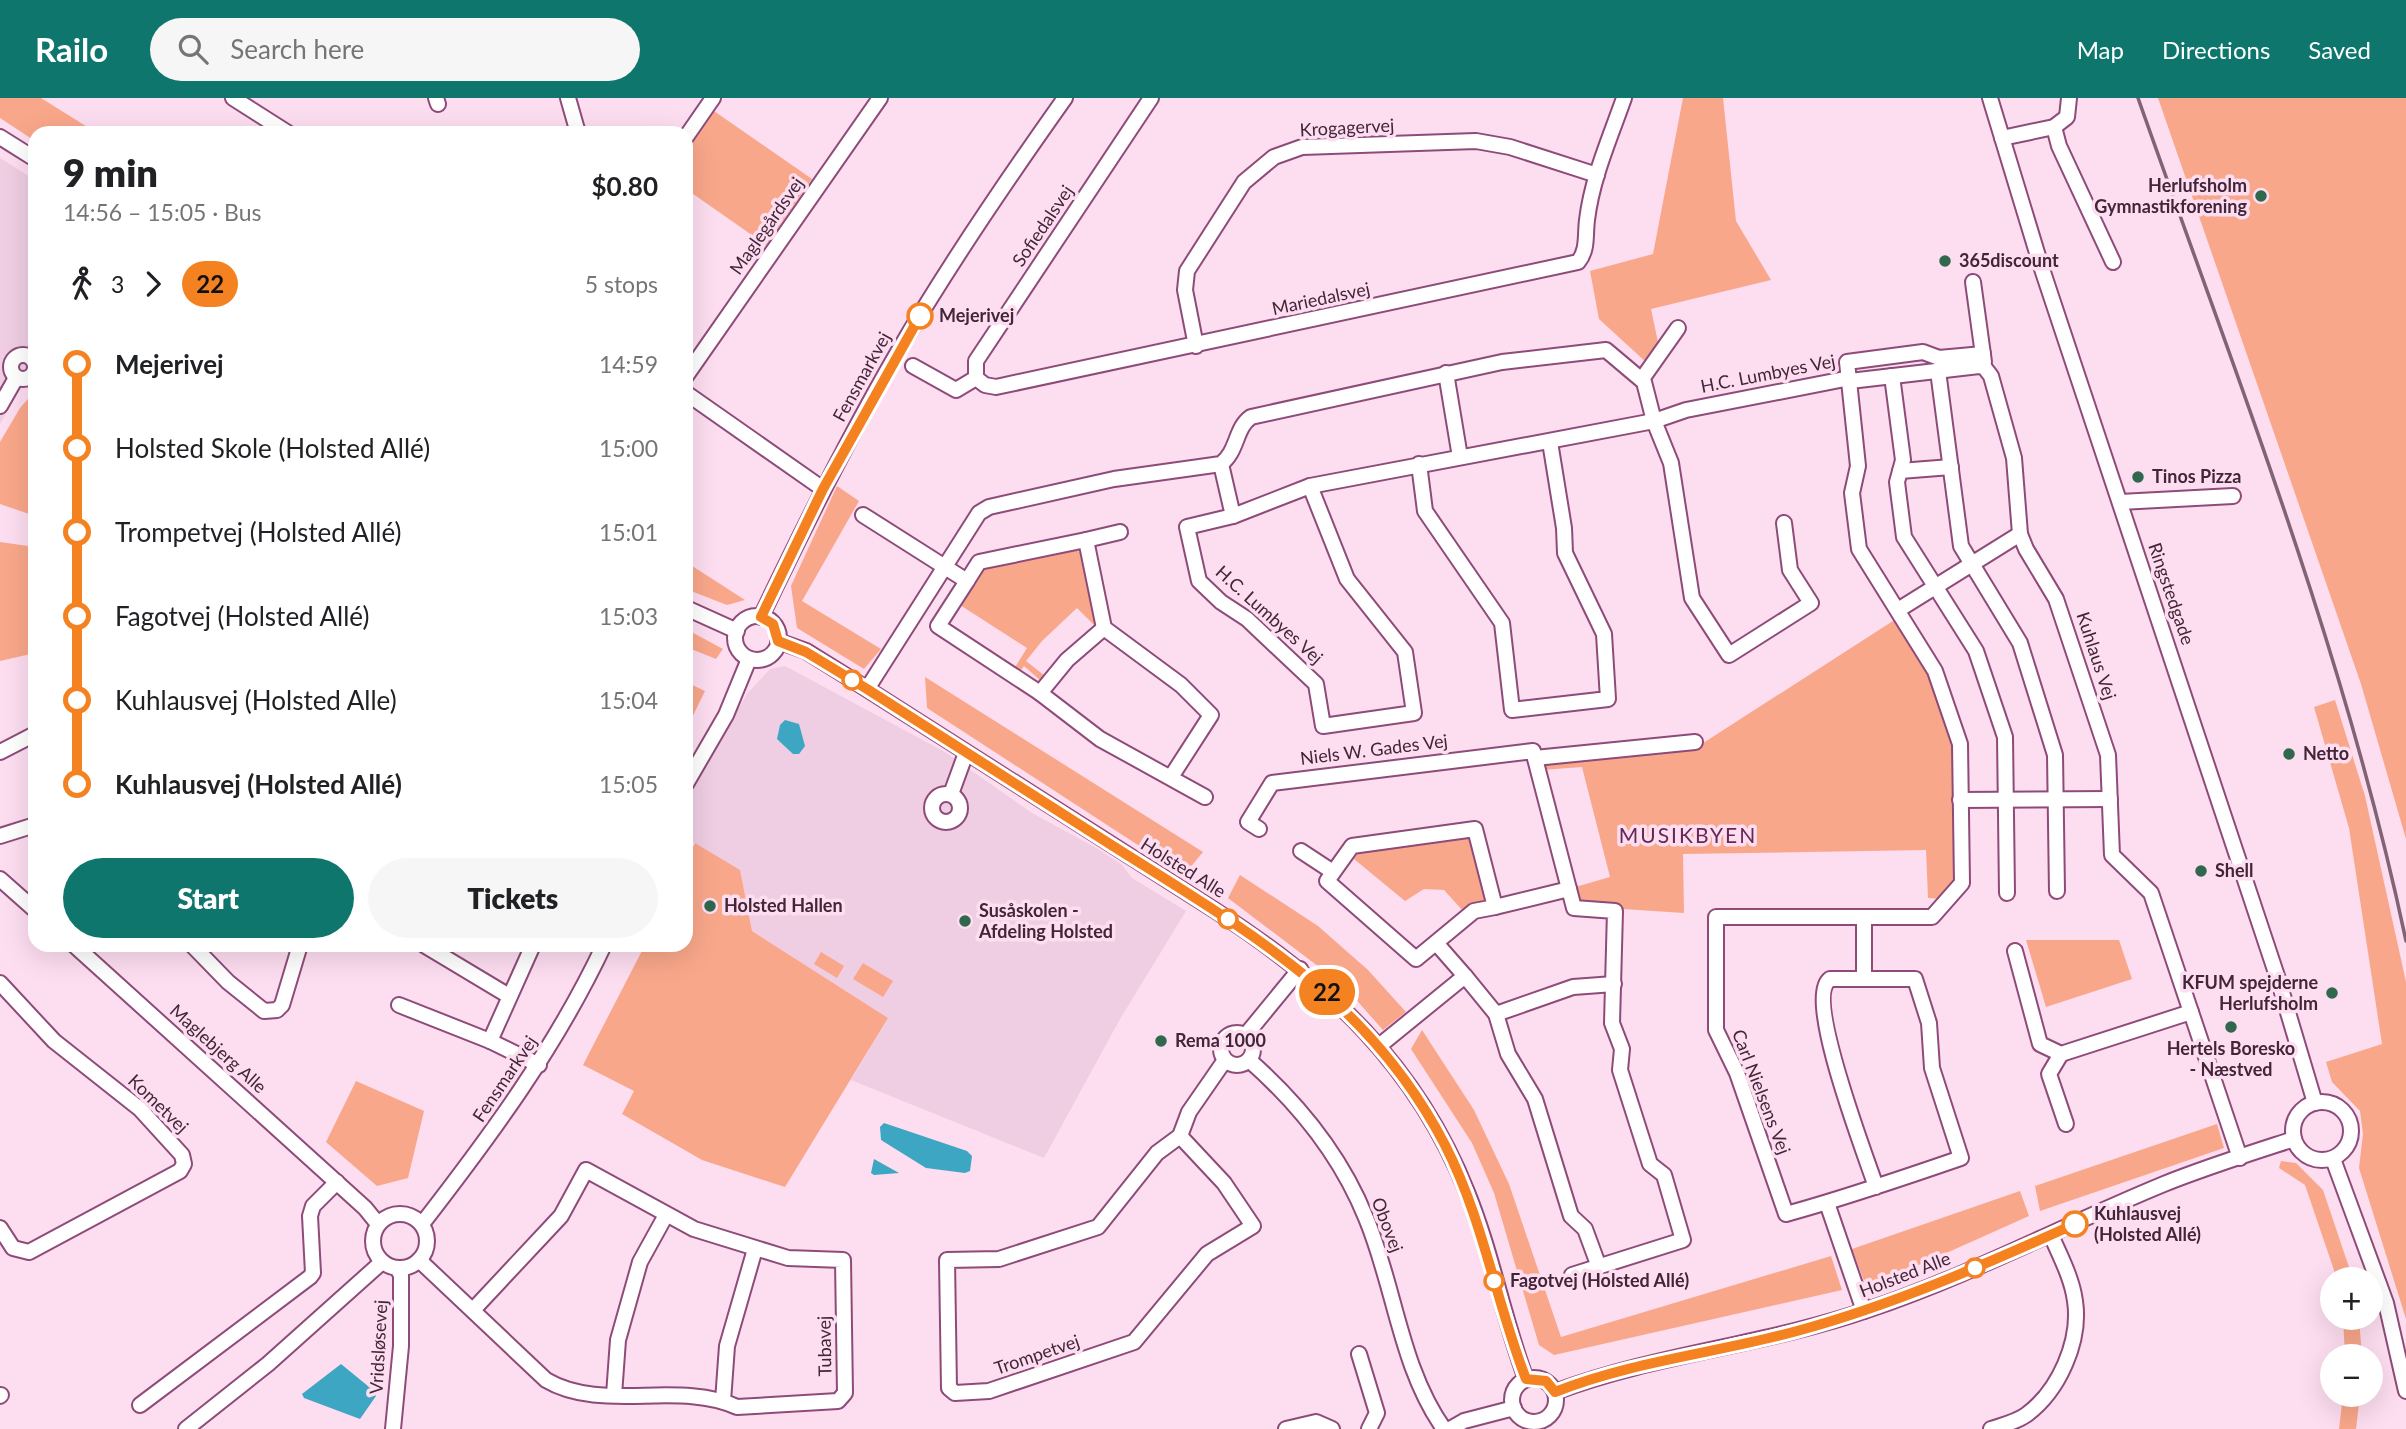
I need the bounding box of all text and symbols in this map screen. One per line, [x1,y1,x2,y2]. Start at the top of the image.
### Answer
search box [150,18,640,81]
text: Railo [35,29,108,69]
icon: search [174,30,212,68]
text: Search here [230,33,364,65]
text: Map [2077,35,2124,64]
text: Directions [2162,35,2270,64]
text: Saved [2308,35,2371,64]
street label: Krogagervej [1299,114,1395,140]
text: 9 min [63,149,158,195]
text: $0.80 [592,170,658,202]
street label: Maglegårdsvej [725,173,808,278]
place label: Herlufsholm Gymnastikforening [2094,174,2247,217]
street label: Sofiedalsvej [1007,181,1077,270]
marker: Herlufsholm Gymnastikforening [2253,188,2269,204]
text: 14:56 – 15:05 · Bus [63,198,262,226]
place label: 365discount [1959,249,2059,271]
marker: 365discount [1937,253,1953,269]
icon: walk [63,265,101,303]
icon: forward [134,265,172,303]
text: 22 [196,269,224,298]
text: 3 [111,270,124,298]
text: 5 stops [585,270,658,298]
street label: Mariedalsvej [1270,277,1372,319]
marker: Mejerivej [907,303,933,329]
place label: Mejerivej [939,304,1014,326]
street label: Fensmarkvej [827,328,895,425]
text: Mejerivej [115,348,224,380]
street label: H.C. Lumbyes Vej [1699,349,1837,397]
text: 14:59 [599,350,658,378]
text: Holsted Skole (Holsted Allé) [115,432,430,464]
text: 15:00 [599,434,658,462]
place label: Tinos Pizza [2152,465,2241,487]
marker: Tinos Pizza [2130,469,2146,485]
text: Trompetvej (Holsted Allé) [115,516,402,548]
text: 15:01 [599,518,658,546]
street label: Ringstedgade [2144,540,2200,648]
street label: H.C. Lumbyes Vej [1211,560,1328,668]
text: Fagotvej (Holsted Allé) [115,600,369,632]
text: 15:03 [599,602,658,630]
street label: Kuhlaus Vej [2072,609,2122,702]
unlabelled marker [842,670,862,690]
text: Kuhlausvej (Holsted Alle) [115,684,397,716]
text: 15:04 [599,686,658,714]
street label: Niels W. Gades Vej [1299,729,1449,769]
place label: Netto [2303,742,2349,764]
marker: Netto [2281,746,2297,762]
text: Kuhlausvej (Holsted Allé) [115,768,402,800]
text: 15:05 [599,770,658,798]
district label: MUSIKBYEN [1619,822,1757,847]
street label: Holsted Alle [1137,832,1230,902]
button: Start [63,858,354,938]
button: Tickets [368,858,658,938]
place label: Shell [2215,859,2253,881]
marker: Shell [2193,863,2209,879]
place label: Holsted Hallen [724,894,843,916]
marker: Holsted Hallen [702,898,718,914]
place label: Susåskolen - Afdeling Holsted [978,899,1113,942]
unlabelled marker [1218,909,1238,929]
marker: Susåskolen - Afdeling Holsted [957,913,973,929]
line badge: 22 [1296,969,1358,1015]
place label: KFUM spejderne Herlufsholm [2182,971,2318,1014]
text: 22 [1313,977,1341,1006]
marker: KFUM spejderne Herlufsholm [2324,985,2340,1001]
street label: Maglebjerg Alle [166,999,271,1097]
marker: Hertels Boresko - Næstved [2223,1019,2239,1035]
street label: Carl Nielsens Vej [1728,1026,1796,1157]
place label: Rema 1000 [1175,1029,1266,1051]
street label: Fensmarkvej [467,1031,541,1126]
marker: Rema 1000 [1153,1033,1169,1049]
place label: Hertels Boresko - Næstved [2167,1037,2295,1080]
street label: Kometvej [124,1069,193,1137]
street label: Obovej [1367,1194,1408,1255]
place label: Kuhlausvej (Holsted Allé) [2094,1202,2201,1245]
marker: Kuhlausvej (Holsted Allé) [2062,1211,2088,1237]
street label: Holsted Alle [1856,1247,1953,1302]
unlabelled marker [1965,1258,1985,1278]
map controls [2320,1267,2383,1407]
button: + [2320,1267,2383,1330]
place label: Fagotvej (Holsted Allé) [1510,1269,1689,1291]
marker: Fagotvej (Holsted Allé) [1484,1271,1504,1291]
street label: Vridsløsevej [365,1299,391,1395]
street label: Tubavej [812,1316,836,1376]
street label: Trompetvej [991,1329,1082,1379]
button: − [2320,1344,2383,1407]

